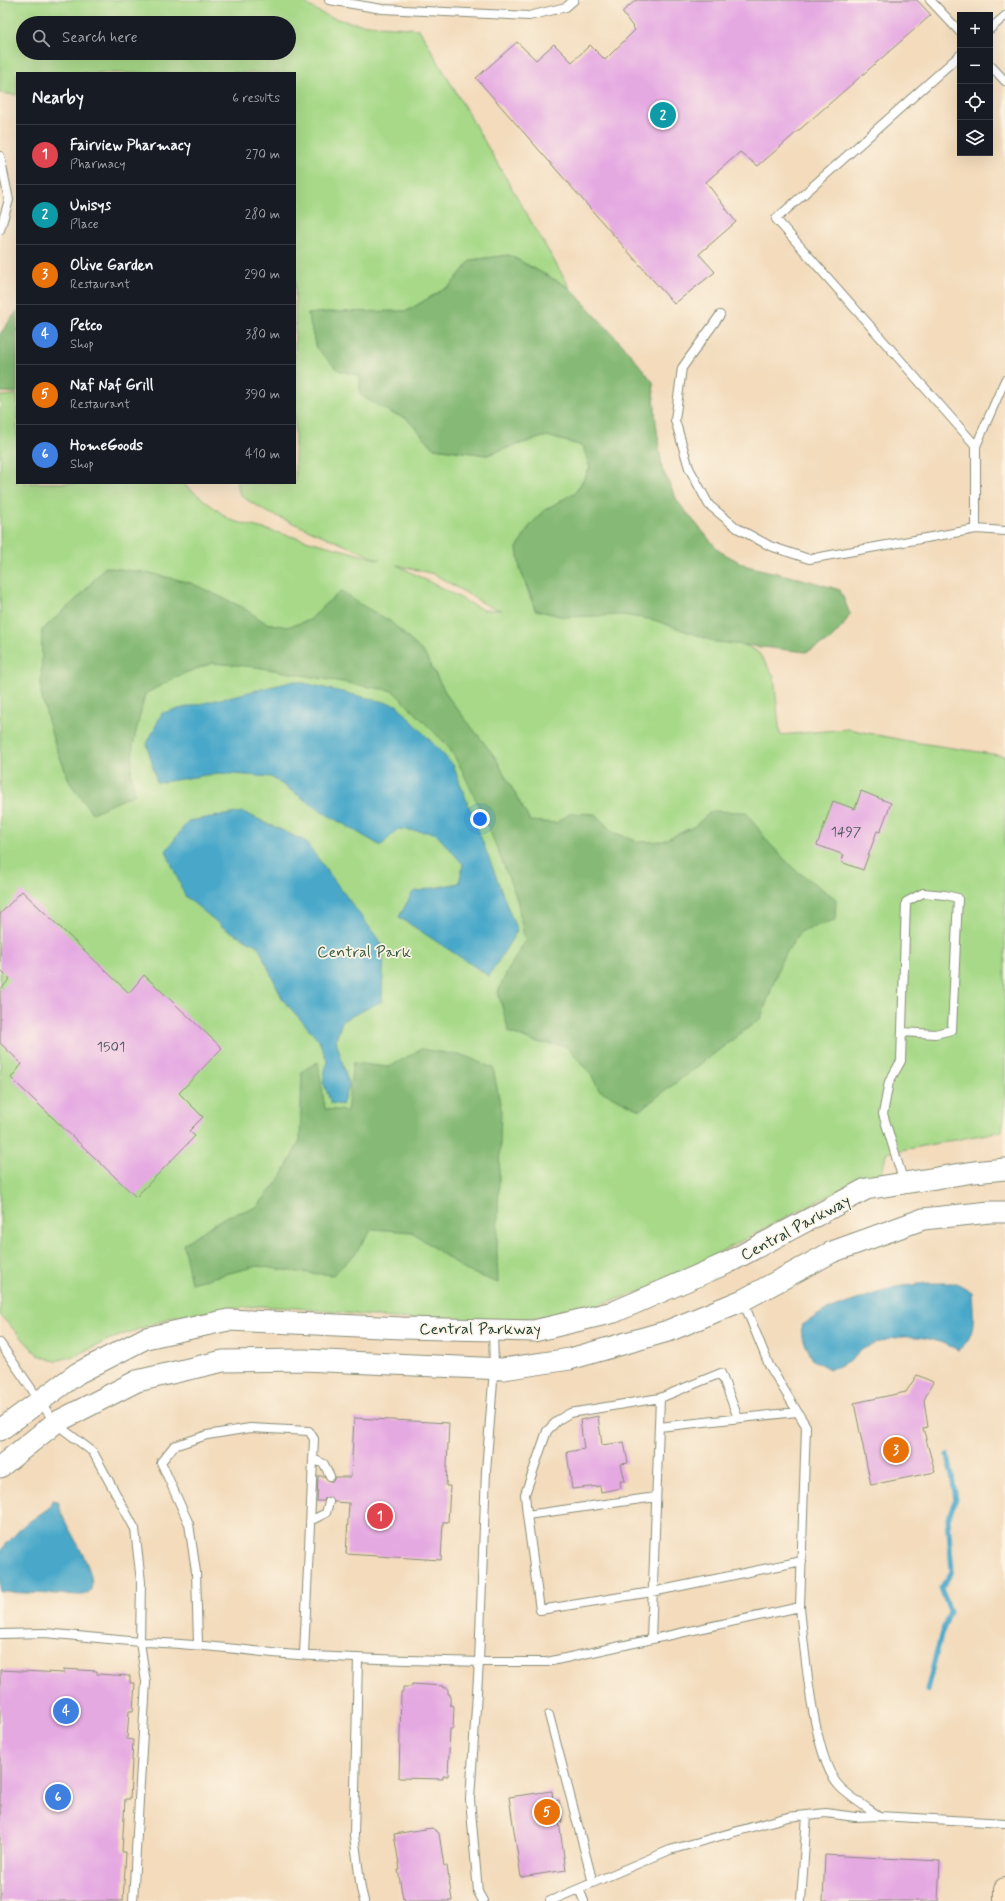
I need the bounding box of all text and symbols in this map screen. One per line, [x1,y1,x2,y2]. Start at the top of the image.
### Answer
map controls [957,12,993,156]
button: + [957,12,993,48]
search box [16,16,296,60]
icon: search [30,27,52,49]
text: Search here [62,28,138,48]
button: − [957,48,993,84]
button: locate [957,84,993,120]
text: Nearby [32,87,84,109]
text: 6 results [232,90,280,107]
pin: 2 [650,100,676,130]
button: layers [957,120,993,156]
text: Fairview Pharmacy [70,136,191,156]
text: 1 [42,146,48,163]
text: 270 m [245,146,280,163]
text: Pharmacy [70,156,126,173]
text: Unisys [70,196,111,216]
text: 2 [42,206,48,223]
text: 280 m [245,206,280,223]
text: Place [70,216,99,233]
text: Olive Garden [70,256,153,276]
text: 3 [42,266,48,283]
text: 290 m [244,266,280,283]
text: Restaurant [70,276,130,293]
text: Petco [70,316,102,336]
text: 4 [41,326,49,343]
text: 380 m [245,326,280,343]
text: Shop [70,336,94,353]
text: Naf Naf Grill [70,376,153,396]
text: 5 [41,386,49,403]
text: 390 m [245,386,280,403]
text: Restaurant [70,396,130,413]
text: HomeGoods [70,436,143,456]
text: 6 [42,446,48,463]
text: 410 m [245,446,280,463]
text: Shop [70,456,94,473]
your location [470,809,490,829]
house number: 1497 [831,823,862,841]
park label: Central Park [317,942,411,963]
house number: 1501 [97,1038,125,1056]
street label: Central Parkway [737,1191,854,1266]
street label: Central Parkway [419,1319,541,1340]
pin: 3 [883,1435,909,1465]
pin: 1 [367,1501,393,1531]
pin: 4 [53,1696,79,1726]
pin: 6 [45,1782,71,1812]
pin: 5 [534,1797,560,1827]

